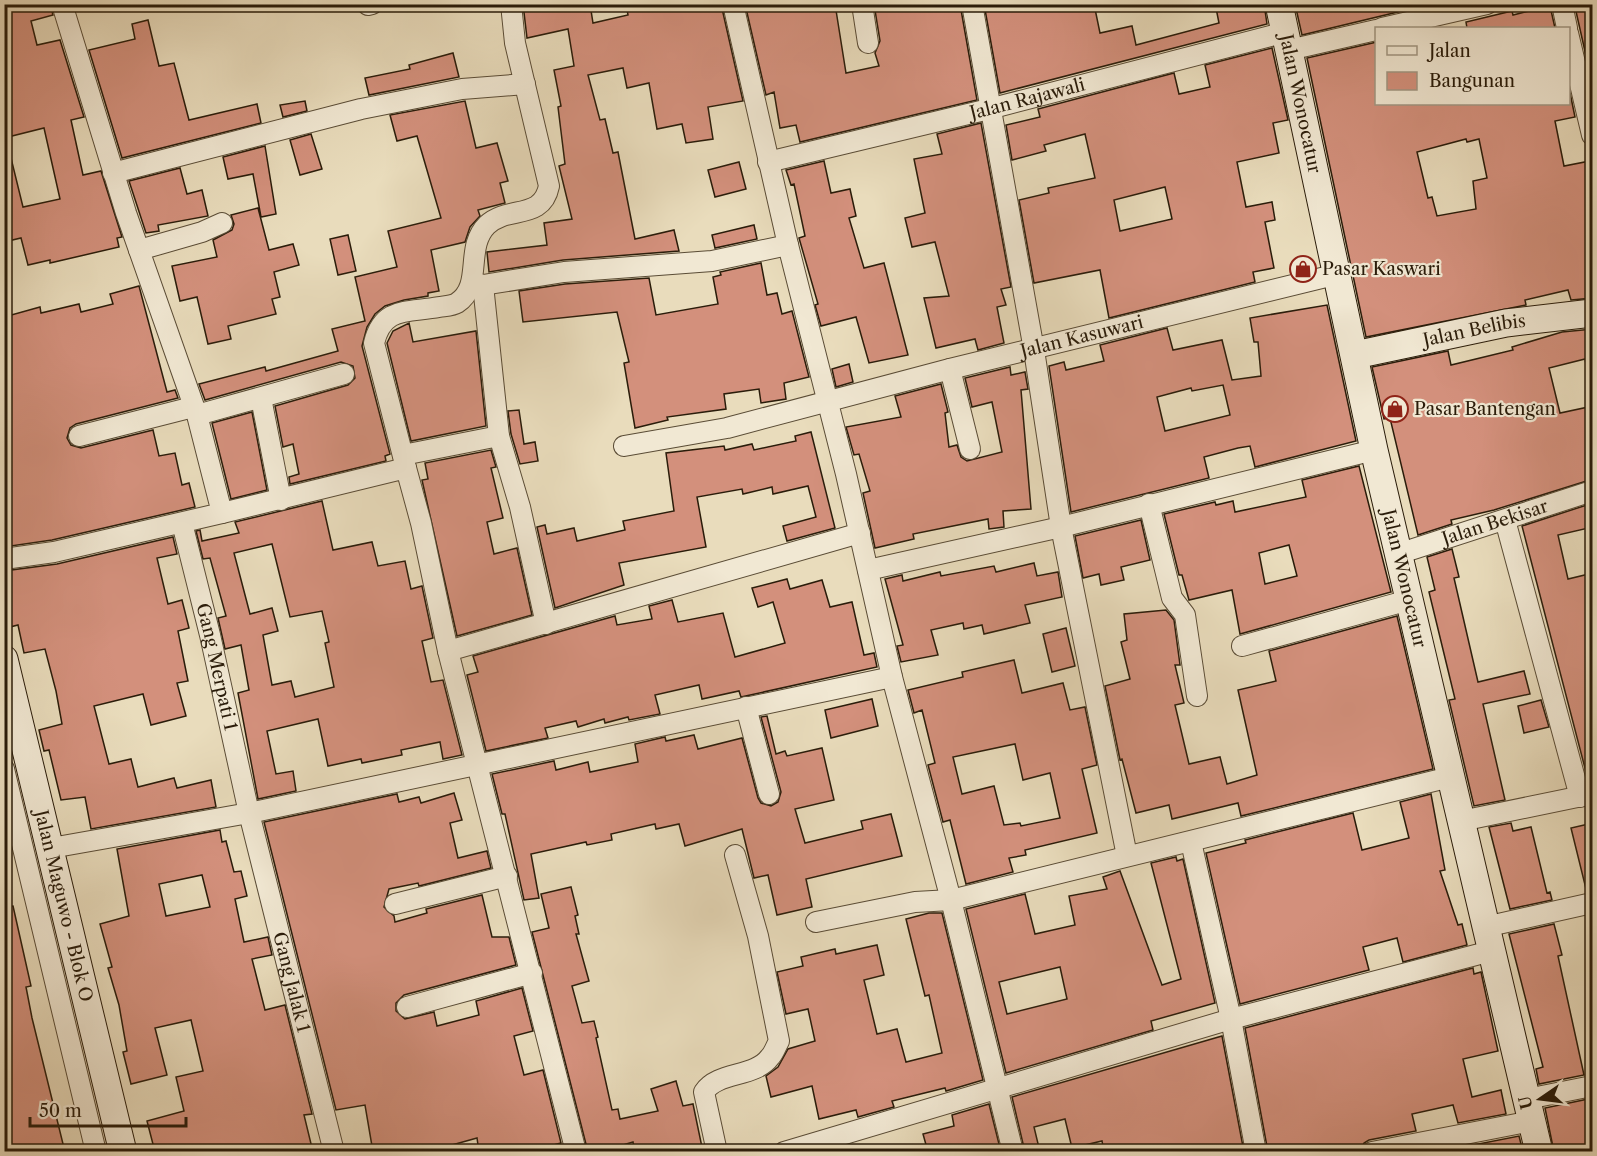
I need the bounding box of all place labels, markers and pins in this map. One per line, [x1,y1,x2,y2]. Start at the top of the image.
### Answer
shop icon: Pasar Kaswari [1288,254,1318,284]
place label: Pasar Kaswari [1322,258,1441,280]
shop icon: Pasar Bantengan [1380,394,1410,424]
place label: Pasar Bantengan [1414,398,1556,420]

